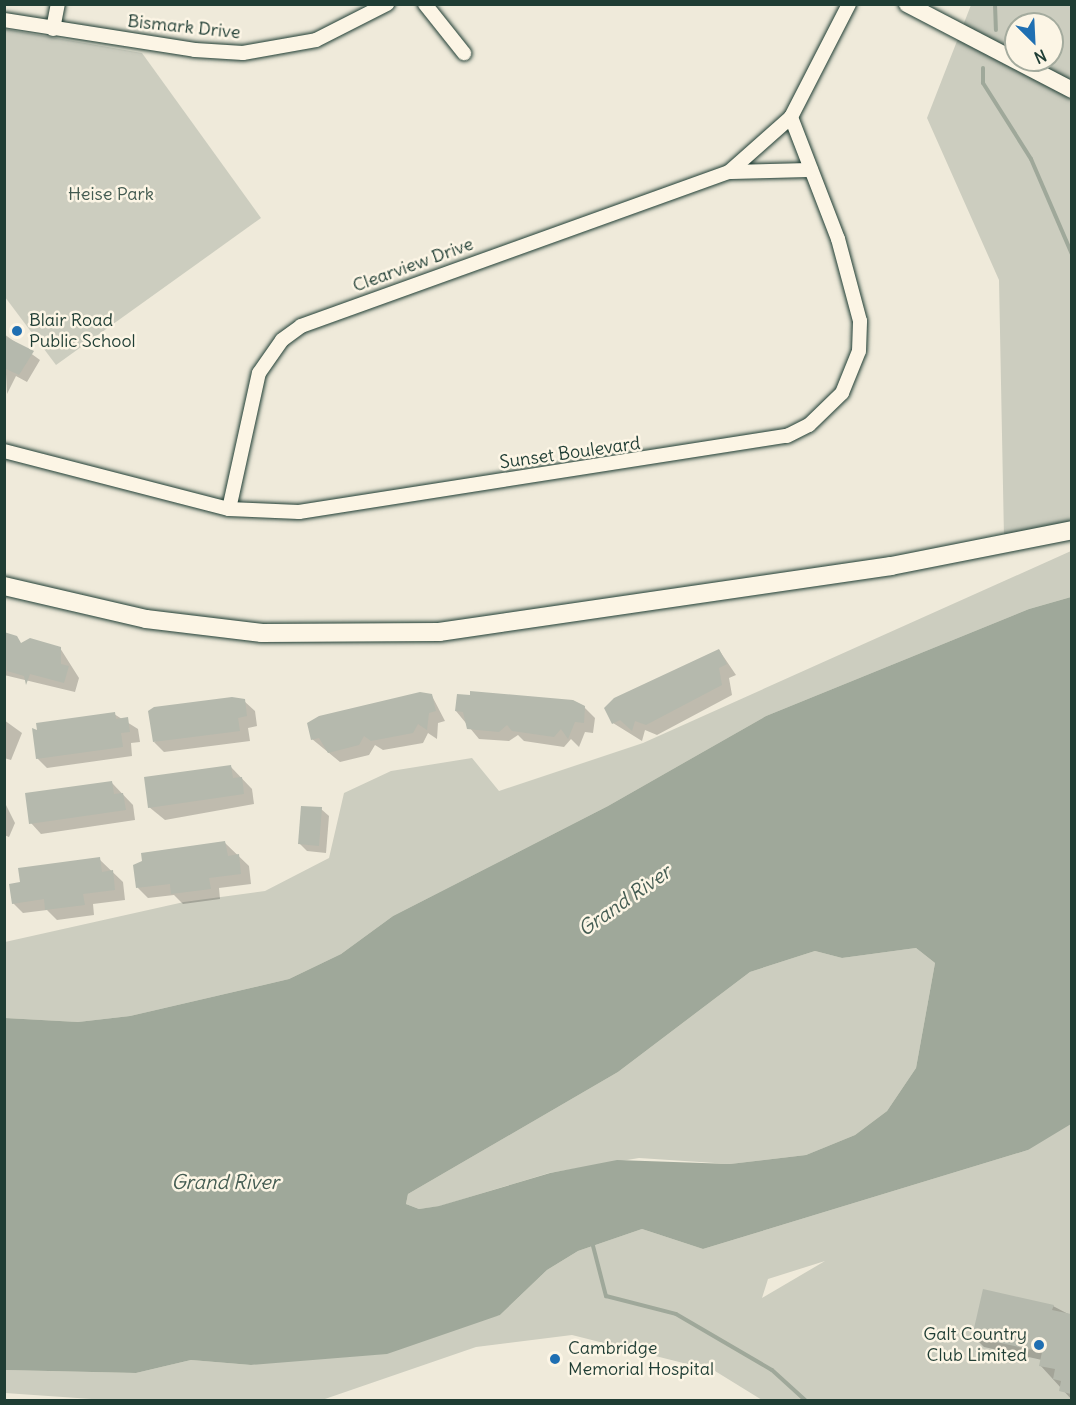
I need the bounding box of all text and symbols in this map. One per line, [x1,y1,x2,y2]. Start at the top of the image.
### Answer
street label: Bismark Drive [126,10,242,44]
north arrow [1004,12,1064,72]
text: N [1031,45,1050,68]
park label: Heise Park [68,183,154,205]
street label: Clearview Drive [350,233,476,297]
place label: Blair Road Public School [29,310,136,352]
marker: Blair Road Public School [10,324,24,338]
street label: Sunset Boulevard [498,432,642,474]
water label: Grand River [573,859,675,941]
water label: Grand River [171,1169,279,1193]
place label: Galt Country Club Limited [923,1324,1027,1366]
place label: Cambridge Memorial Hospital [568,1338,714,1380]
marker: Galt Country Club Limited [1032,1338,1046,1352]
marker: Cambridge Memorial Hospital [546,1350,564,1368]

